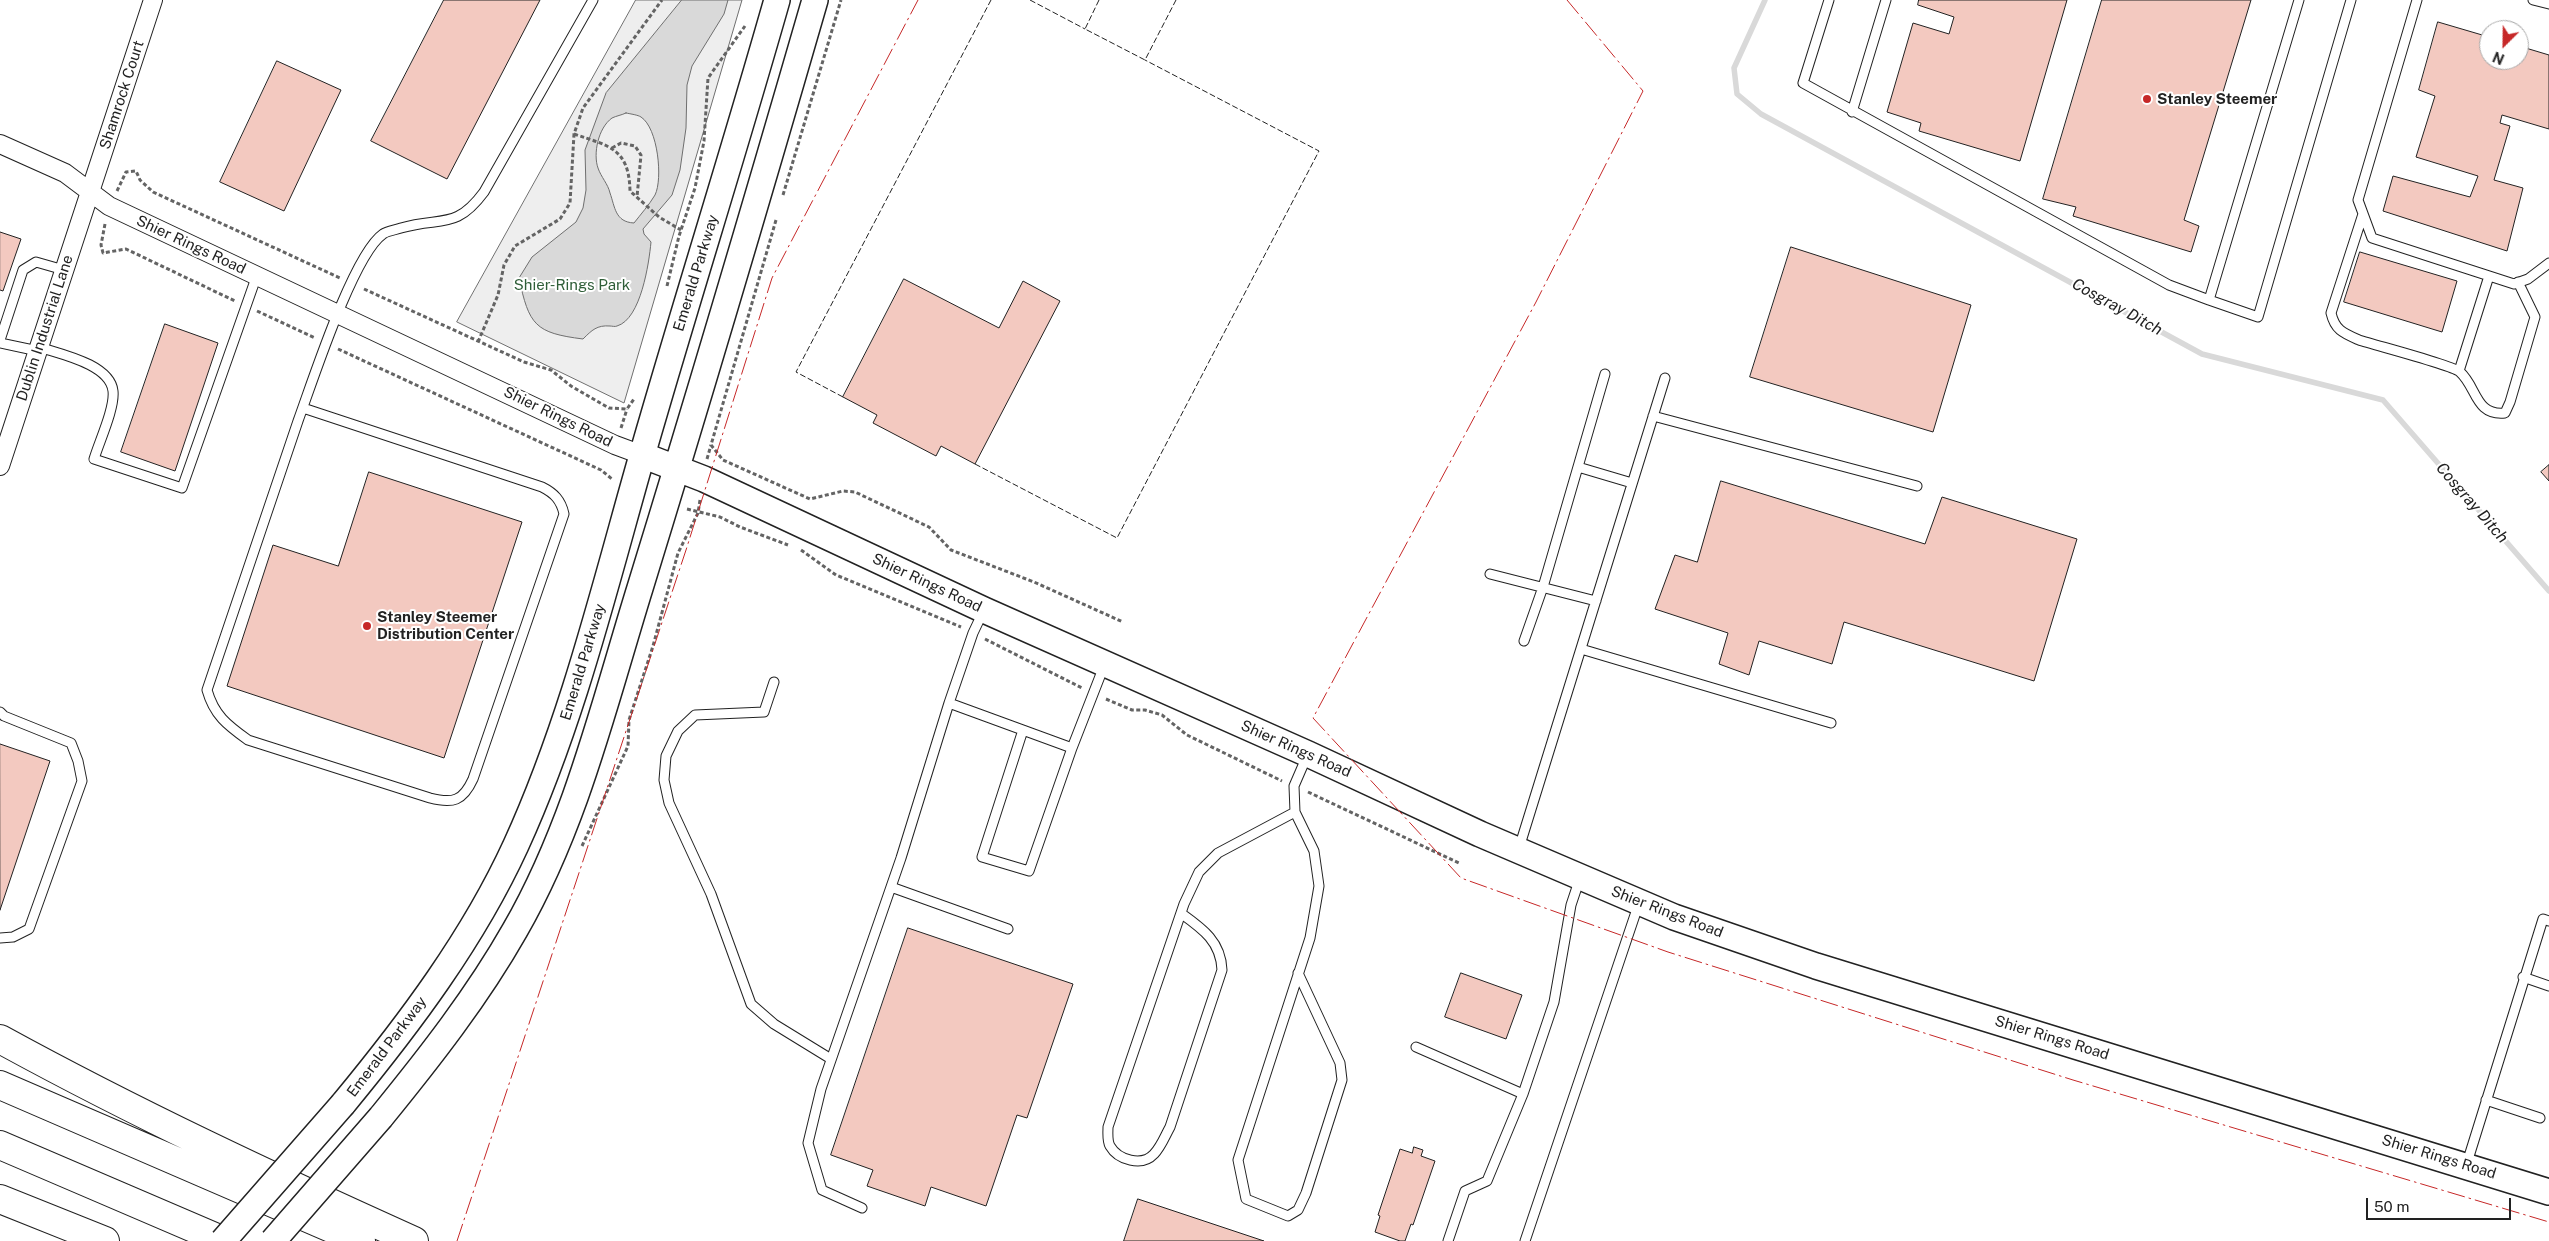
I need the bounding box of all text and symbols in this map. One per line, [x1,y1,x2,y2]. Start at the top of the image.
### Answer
north arrow [2479,20,2529,70]
street label: Shamrock Court [96,38,148,152]
text: N [2490,48,2507,67]
place label: Stanley Steemer [2157,90,2277,108]
marker: Stanley Steemer [2141,93,2153,105]
street label: Shier Rings Road [133,212,249,278]
street label: Emerald Parkway [670,213,722,333]
street label: Dublin Industrial Lane [13,253,77,403]
water label: Cosgray Ditch [2068,274,2166,340]
park label: Shier-Rings Park [514,276,630,294]
street label: Shier Rings Road [501,383,615,451]
water label: Cosgray Ditch [2432,459,2512,547]
street label: Shier Rings Road [869,550,985,616]
street label: Emerald Parkway [557,602,609,722]
place label: Stanley Steemer Distribution Center [377,608,514,643]
marker: Stanley Steemer Distribution Center [361,620,373,632]
street label: Shier Rings Road [1238,717,1354,781]
street label: Shier Rings Road [1608,882,1726,942]
street label: Emerald Parkway [343,993,431,1101]
street label: Shier Rings Road [1993,1012,2111,1064]
street label: Shier Rings Road [2380,1131,2498,1183]
scale bar [2369,1188,2514,1220]
text: 50 m [2374,1198,2409,1215]

